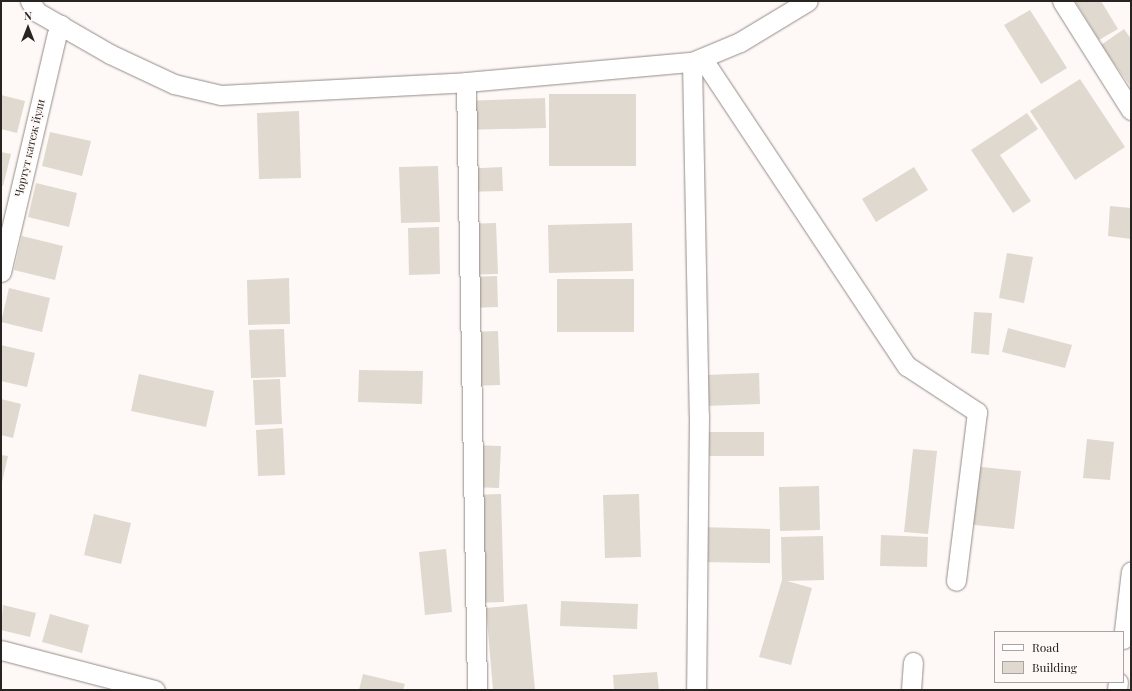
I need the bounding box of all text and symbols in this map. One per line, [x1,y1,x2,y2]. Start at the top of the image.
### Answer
north arrow [8,8,48,48]
text: N [24,8,32,23]
street label: Чортут катеж йули [12,98,48,198]
legend [994,631,1124,683]
text: Road [1032,639,1059,655]
text: Building [1032,659,1077,675]

